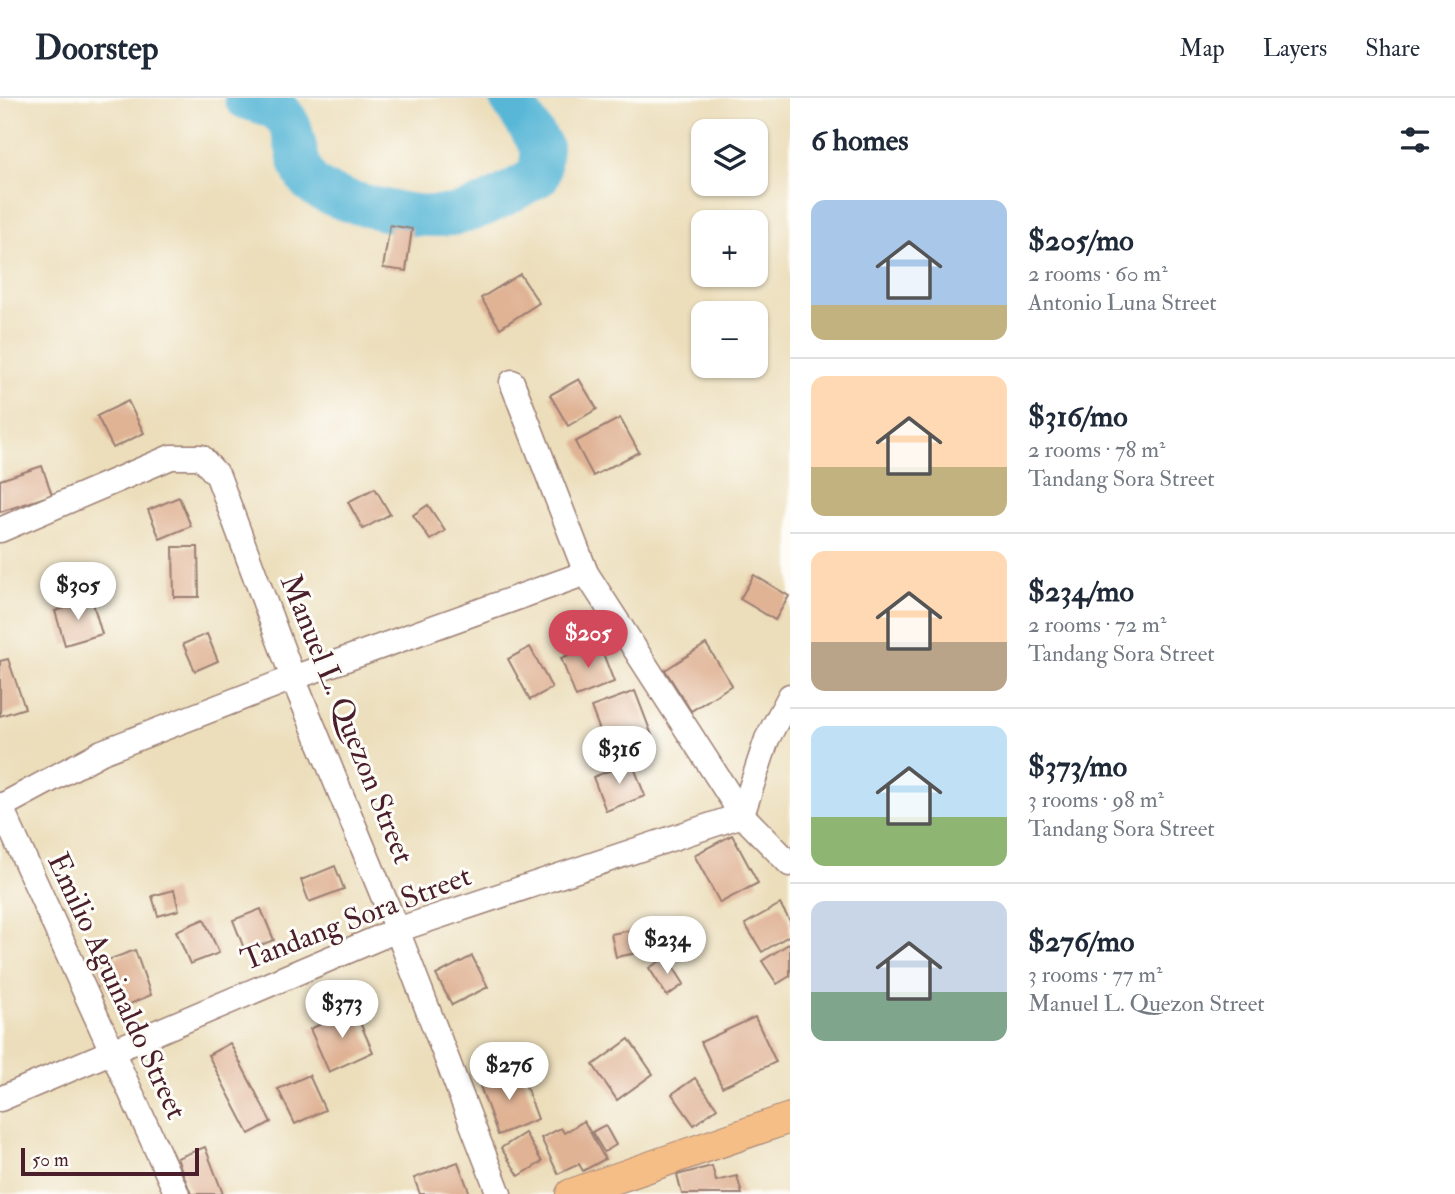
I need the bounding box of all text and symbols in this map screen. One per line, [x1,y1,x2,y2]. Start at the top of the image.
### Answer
text: Doorstep [35,28,158,69]
text: Map [1180,33,1225,64]
text: Layers [1263,33,1327,64]
text: Share [1365,33,1420,64]
map controls [691,119,768,378]
button: layers [691,119,768,196]
icon: filters [1396,121,1434,159]
text: 6 homes [811,122,909,159]
button: + [691,210,768,287]
text: $205/mo [1028,222,1134,259]
icon: home [867,228,951,312]
text: 2 rooms · 60 m² [1028,259,1168,288]
text: Antonio Luna Street [1028,288,1217,317]
button: − [691,301,768,378]
text: $316/mo [1028,398,1128,435]
icon: home [867,404,951,488]
text: 2 rooms · 78 m² [1028,435,1166,464]
text: Tandang Sora Street [1028,464,1215,493]
pin: $305 [37,562,119,622]
street label: Manuel L. Quezon Street [272,569,422,869]
text: $305 [56,570,100,599]
text: $234/mo [1028,573,1134,610]
icon: home [867,579,951,663]
pin: $205 [547,610,629,670]
text: 2 rooms · 72 m² [1028,610,1166,639]
text: $205 [565,618,611,647]
text: Tandang Sora Street [1028,639,1215,668]
pin: $316 [578,726,660,786]
text: $316 [598,734,640,763]
text: $373/mo [1028,748,1127,785]
icon: home [867,754,951,838]
text: 3 rooms · 98 m² [1028,785,1164,814]
text: Tandang Sora Street [1028,814,1215,843]
street label: Emilio Aguinaldo Street [39,847,195,1125]
street label: Tandang Sora Street [236,857,477,979]
pin: $234 [626,916,708,976]
text: $276/mo [1028,923,1134,960]
text: $234 [644,924,690,953]
icon: home [867,929,951,1013]
text: 3 rooms · 77 m² [1028,960,1163,989]
pin: $373 [301,981,383,1040]
text: $373 [321,988,363,1017]
text: Manuel L. Quezon Street [1028,989,1265,1018]
pin: $276 [468,1042,550,1102]
text: $276 [486,1050,532,1079]
scale bar [21,1145,200,1177]
text: 50 m [32,1148,69,1172]

